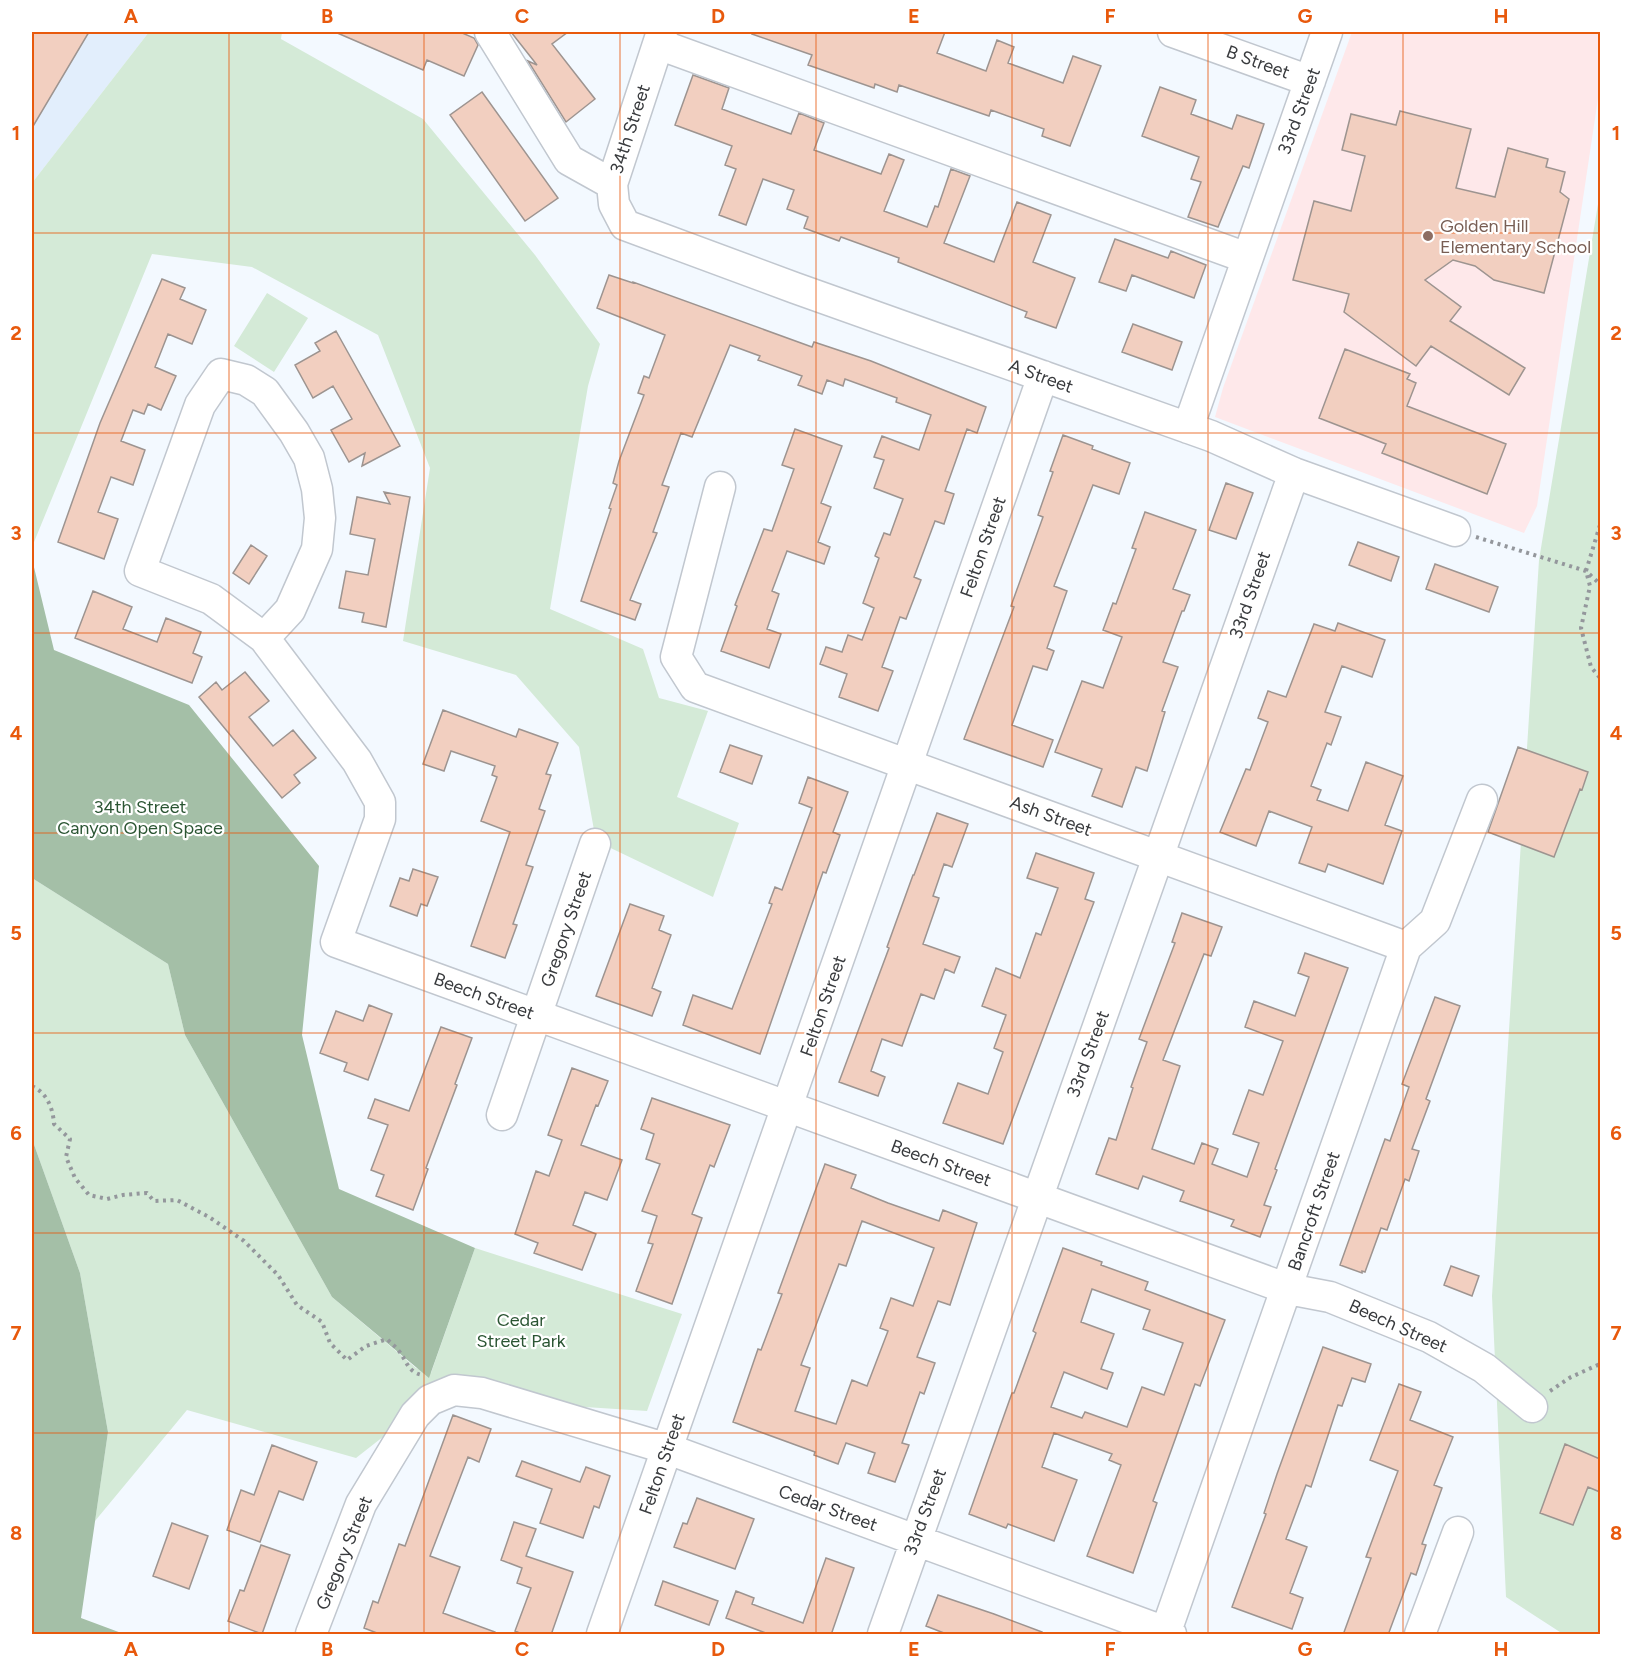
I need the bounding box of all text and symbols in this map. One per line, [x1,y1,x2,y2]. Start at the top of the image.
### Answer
text: A [124,4,139,28]
text: B [321,4,333,28]
text: C [515,4,529,28]
text: D [711,4,725,28]
text: E [908,4,920,28]
text: F [1104,4,1116,28]
text: G [1298,4,1313,28]
text: H [1494,4,1509,28]
street label: B Street [1223,40,1293,84]
street label: 33rd Street [1273,64,1325,158]
street label: 34th Street [605,81,655,176]
text: 1 [12,121,20,145]
text: 1 [1612,121,1620,145]
place label: Golden Hill Elementary School [1440,215,1591,258]
marker: Golden Hill Elementary School [1421,229,1435,243]
text: 2 [10,321,22,345]
text: 2 [1610,321,1622,345]
street label: A Street [1006,354,1076,398]
street label: Felton Street [955,493,1011,600]
text: 3 [10,521,22,545]
text: 3 [1610,521,1622,545]
street label: 33rd Street [1225,548,1275,642]
text: 4 [10,721,23,745]
text: 4 [1610,721,1623,745]
street label: Ash Street [1007,791,1095,841]
park label: 34th Street Canyon Open Space [57,796,223,839]
street label: Gregory Street [536,868,596,990]
text: 5 [10,921,22,945]
text: 5 [1610,921,1622,945]
street label: Felton Street [795,952,851,1059]
street label: Beech Street [431,968,537,1024]
street label: 33rd Street [1062,1007,1114,1101]
text: 6 [10,1121,22,1145]
text: 6 [1610,1121,1622,1145]
street label: Beech Street [888,1135,994,1191]
street label: Bancroft Street [1283,1148,1345,1274]
street label: Beech Street [1345,1295,1451,1358]
park label: Cedar Street Park [476,1309,566,1352]
text: 7 [10,1321,22,1345]
text: 7 [1610,1321,1622,1345]
street label: Felton Street [634,1410,690,1517]
street label: 33rd Street [899,1465,951,1559]
street label: Cedar Street [776,1480,881,1536]
street label: Gregory Street [311,1493,377,1613]
text: 8 [10,1521,22,1545]
text: 8 [1610,1521,1622,1545]
text: A [124,1637,139,1661]
text: B [321,1637,333,1661]
text: C [515,1637,529,1661]
text: D [711,1637,725,1661]
text: E [908,1637,920,1661]
text: F [1104,1637,1116,1661]
text: G [1298,1637,1313,1661]
text: H [1494,1637,1509,1661]

